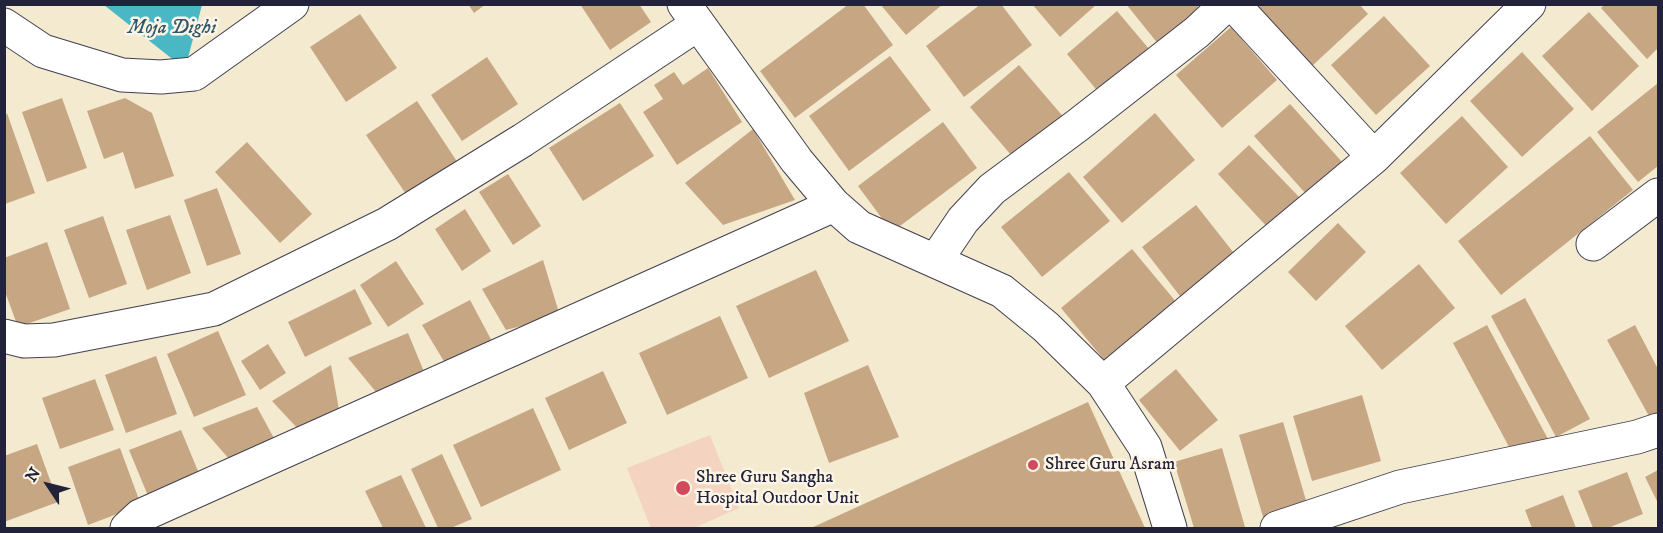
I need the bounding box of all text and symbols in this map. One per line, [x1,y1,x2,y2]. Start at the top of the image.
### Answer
water label: Moja Dighi [128,17,216,41]
place label: Shree Guru Asram [1045,454,1175,476]
north arrow [18,455,78,515]
marker: Shree Guru Asram [1026,458,1040,472]
text: N [21,464,45,486]
place label: Shree Guru Sangha Hospital Outdoor Unit [696,467,859,510]
marker: Shree Guru Sangha Hospital Outdoor Unit [674,479,692,497]

